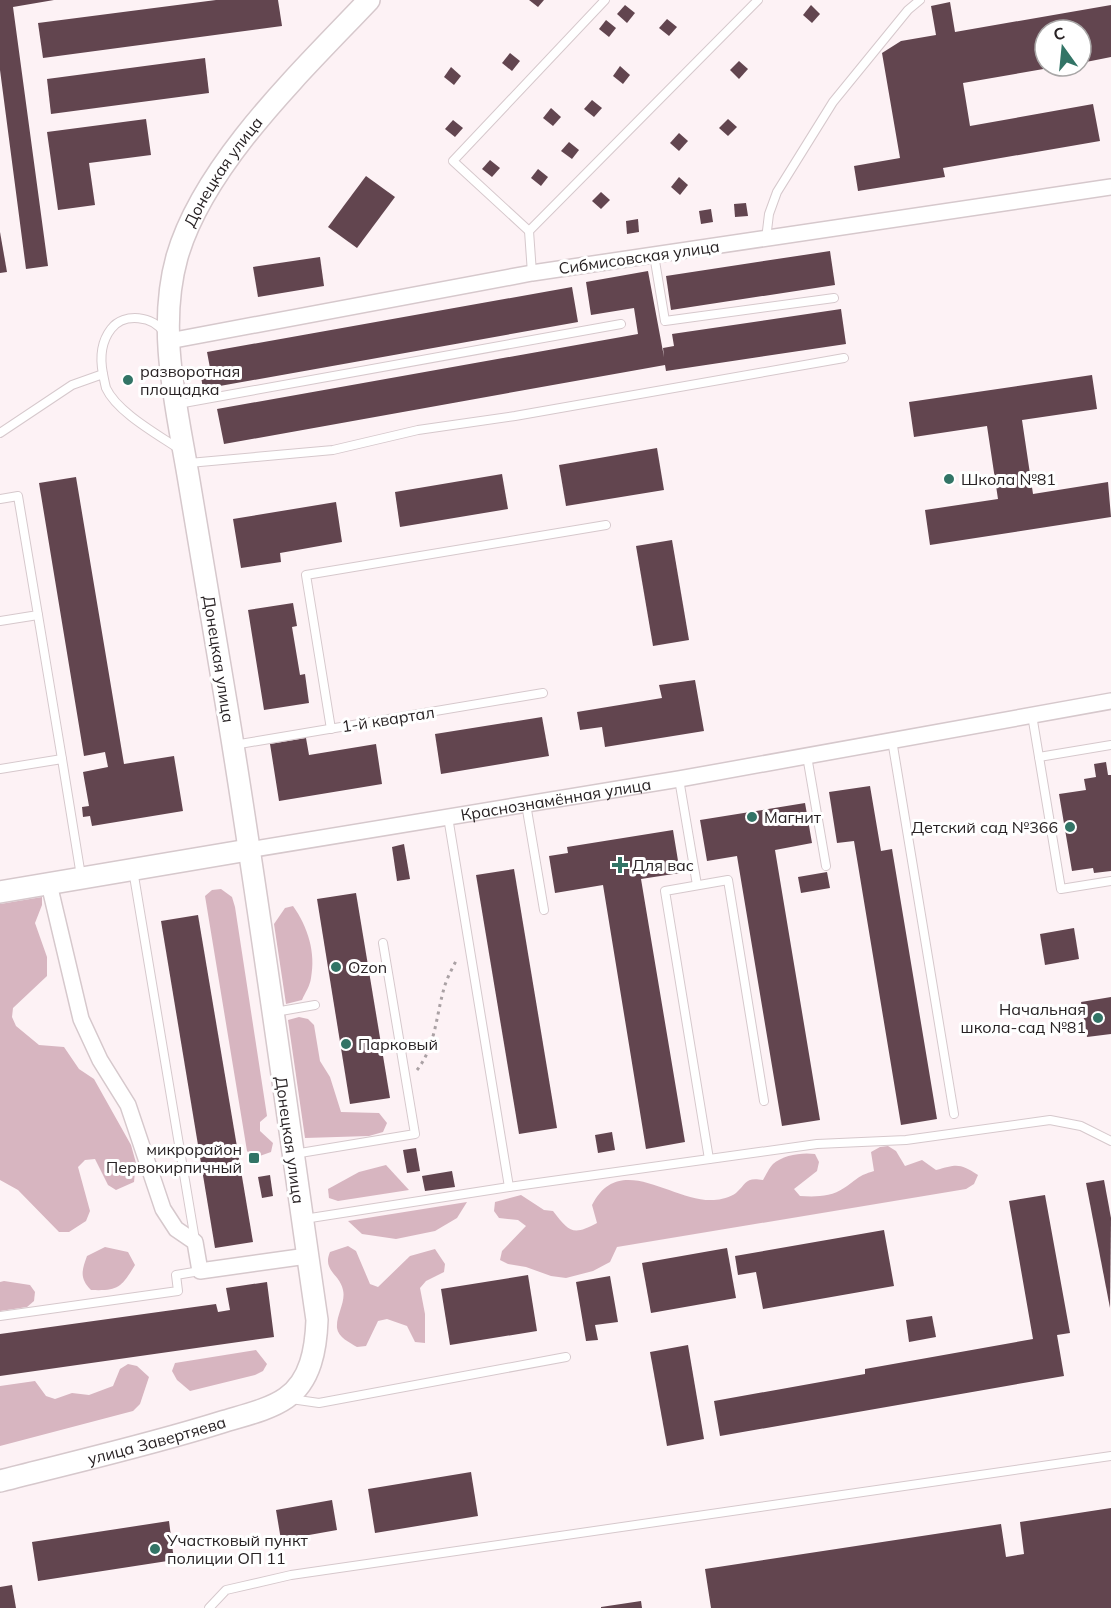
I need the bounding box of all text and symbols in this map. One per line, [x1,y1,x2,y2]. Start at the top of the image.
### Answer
north arrow [1033,18,1093,78]
text: С [1051,22,1067,45]
street label: Донецкая улица [179,113,267,230]
street label: Сибмисовская улица [557,236,721,278]
place label: разворотная площадка [140,361,240,399]
marker: разворотная площадка [121,373,135,387]
place label: Школа №81 [961,469,1056,489]
marker: Школа №81 [942,472,956,486]
street label: Донецкая улица [199,594,239,724]
street label: 1-й квартал [340,702,436,736]
street label: Краснознамённая улица [459,774,653,825]
place label: Магнит [764,807,822,827]
marker: Магнит [745,810,759,824]
place label: Детский сад №366 [911,817,1058,837]
marker: Детский сад №366 [1063,820,1077,834]
place label: Для вас [632,855,694,875]
marker: Для вас [613,858,627,872]
place label: Ozon [348,957,387,977]
marker: Ozon [329,960,343,974]
place label: Начальная школа-сад №81 [961,999,1086,1037]
marker: Начальная школа-сад №81 [1091,1011,1105,1025]
place label: Парковый [358,1034,438,1054]
marker: Парковый [339,1037,353,1051]
street label: Донецкая улица [271,1075,309,1205]
place label: микрорайон Первокирпичный [106,1139,242,1177]
marker: микрорайон Первокирпичный [247,1151,261,1165]
street label: улица Завертяева [86,1411,228,1469]
place label: Участковый пункт полиции ОП 11 [166,1530,309,1568]
marker: Участковый пункт полиции ОП 11 [148,1542,162,1556]

